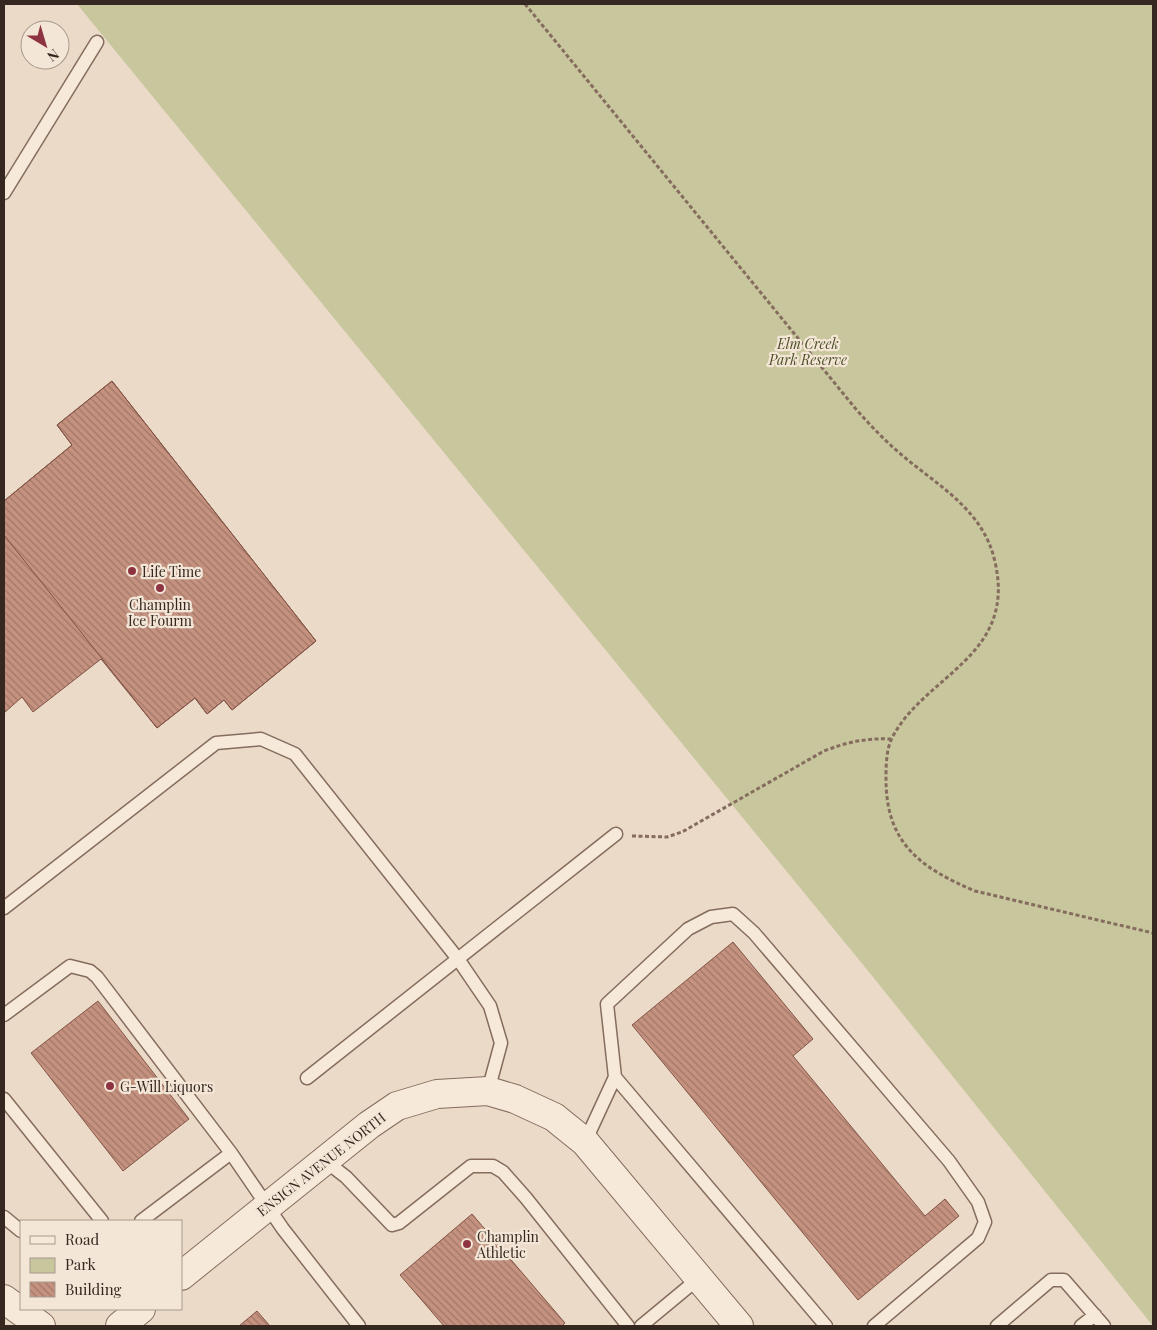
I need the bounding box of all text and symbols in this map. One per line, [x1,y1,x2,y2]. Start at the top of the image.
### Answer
north arrow [20,20,70,70]
text: N [43,45,63,66]
park label: Elm Creek Park Reserve [768,334,847,369]
place label: Life Time [142,562,201,581]
marker: Life Time [126,565,138,577]
marker: Champlin Ice Fourm [154,582,166,594]
place label: Champlin Ice Fourm [128,595,193,630]
place label: G-Will Liquors [120,1077,213,1096]
marker: G-Will Liquors [104,1080,116,1092]
street label: ENSIGN AVENUE NORTH [253,1107,390,1220]
legend [20,1220,182,1310]
place label: Champlin Athletic [476,1227,540,1262]
text: Road [65,1229,99,1249]
marker: Champlin Athletic [461,1238,473,1250]
text: Park [65,1254,97,1274]
text: Building [65,1279,122,1299]

